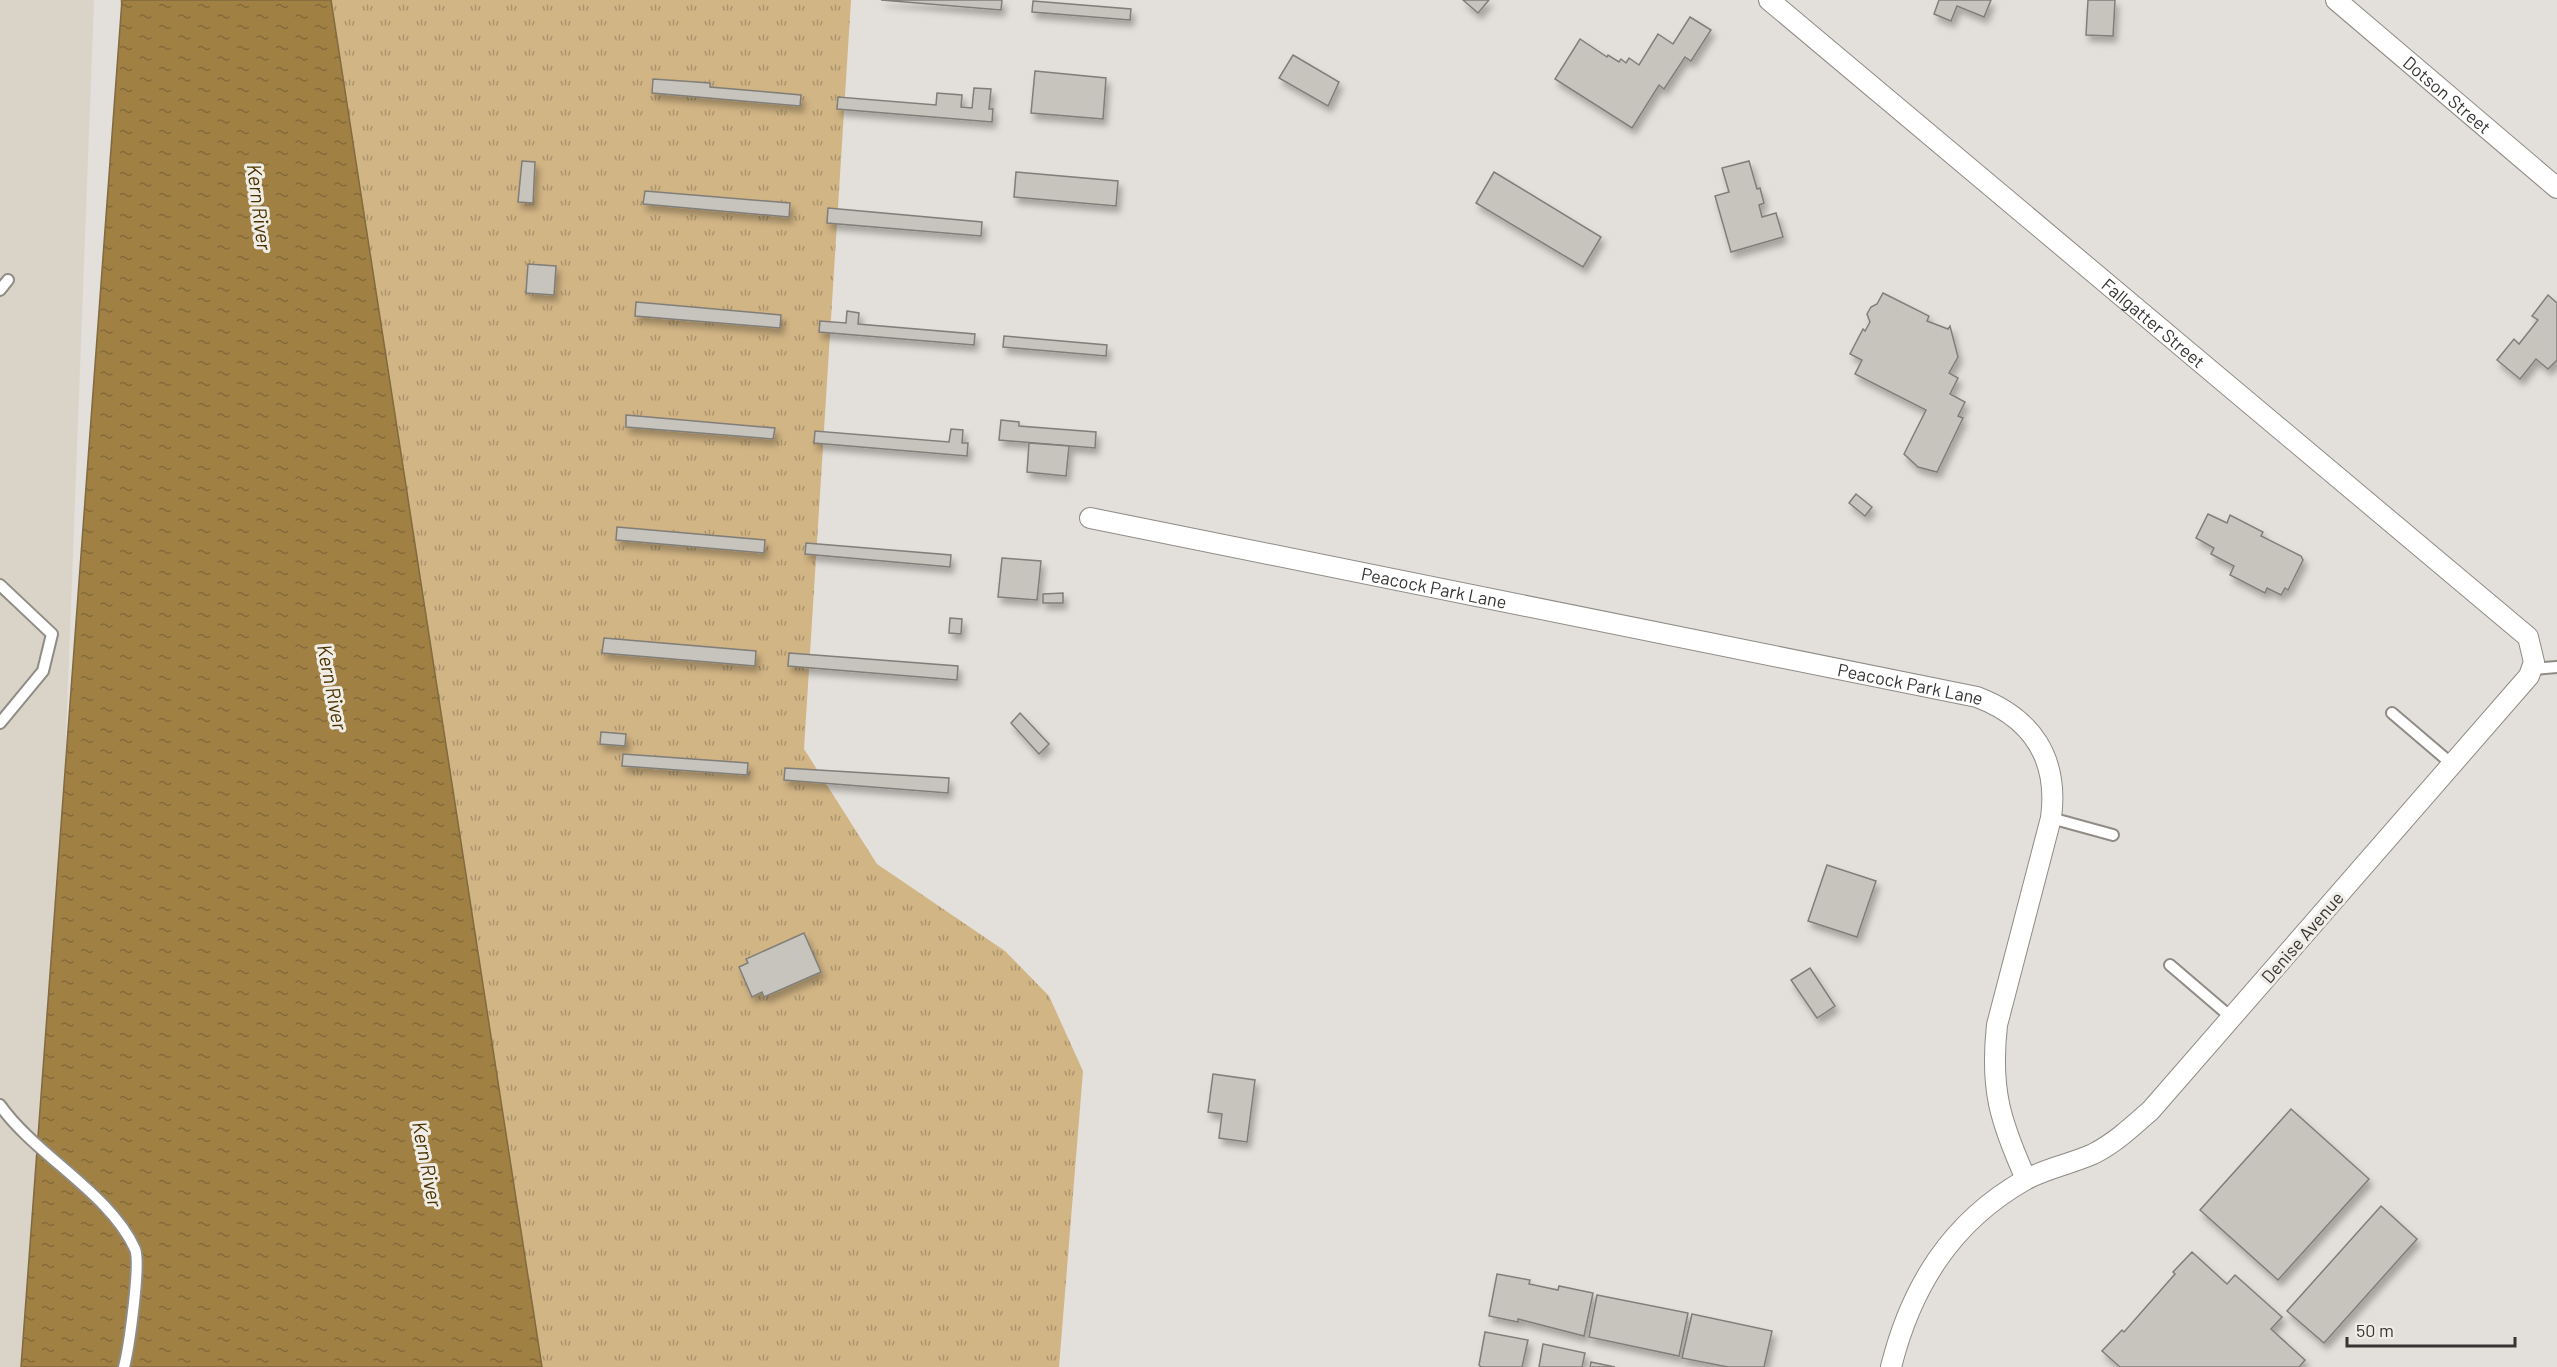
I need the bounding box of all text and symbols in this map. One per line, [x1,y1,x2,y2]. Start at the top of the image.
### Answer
street label: Dotson Street [2399,51,2496,138]
water label: Kern River [243,163,277,252]
street label: Fallgatter Street [2098,273,2210,372]
street label: Peacock Park Lane [1359,562,1509,613]
water label: Kern River [313,642,353,733]
street label: Peacock Park Lane [1836,658,1987,709]
street label: Denise Avenue [2256,887,2348,987]
water label: Kern River [408,1119,448,1210]
scale bar [2347,1310,2515,1348]
text: 50 m [2356,1319,2394,1341]

